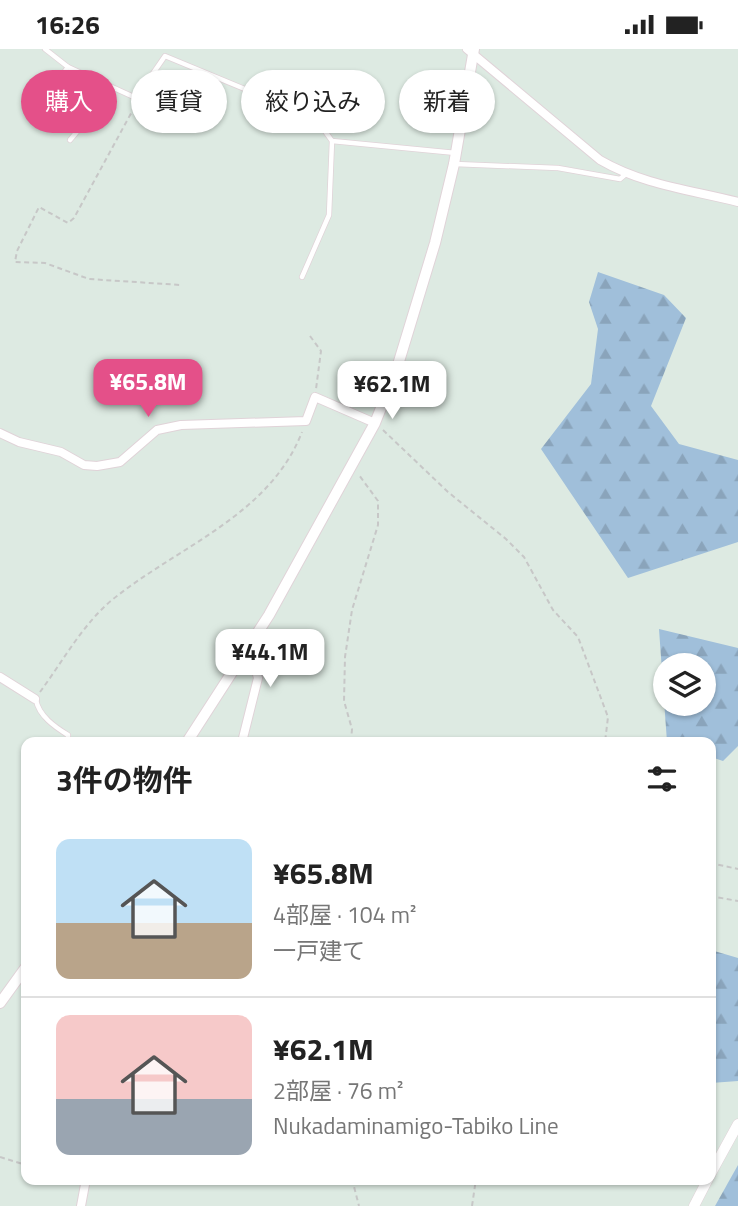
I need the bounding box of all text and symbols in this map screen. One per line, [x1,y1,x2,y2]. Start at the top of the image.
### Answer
text: 16:26 [35,5,100,44]
chip: 購入 [21,70,117,133]
chip: 賃貸 [131,70,227,133]
chip: 絞り込み [241,70,385,133]
chip: 新着 [399,70,495,133]
pin: ¥65.8M [91,359,205,419]
pin: ¥62.1M [335,361,449,421]
text: ¥65.8M [109,364,187,399]
text: ¥62.1M [353,366,431,401]
pin: ¥44.1M [213,629,327,689]
text: ¥44.1M [231,634,309,669]
map controls [653,653,716,716]
button: layers [653,653,716,716]
text: 3件の物件 [56,757,193,803]
icon: filters [643,760,681,798]
text: ¥65.8M [273,850,374,896]
icon: home [112,867,196,951]
text: 4部屋 · 104 m² [273,897,416,932]
text: 一戸建て [273,933,365,968]
text: ¥62.1M [273,1026,374,1072]
icon: home [112,1043,196,1127]
text: 2部屋 · 76 m² [273,1073,403,1108]
text: Nukadaminamigo-Tabiko Line [273,1108,559,1143]

